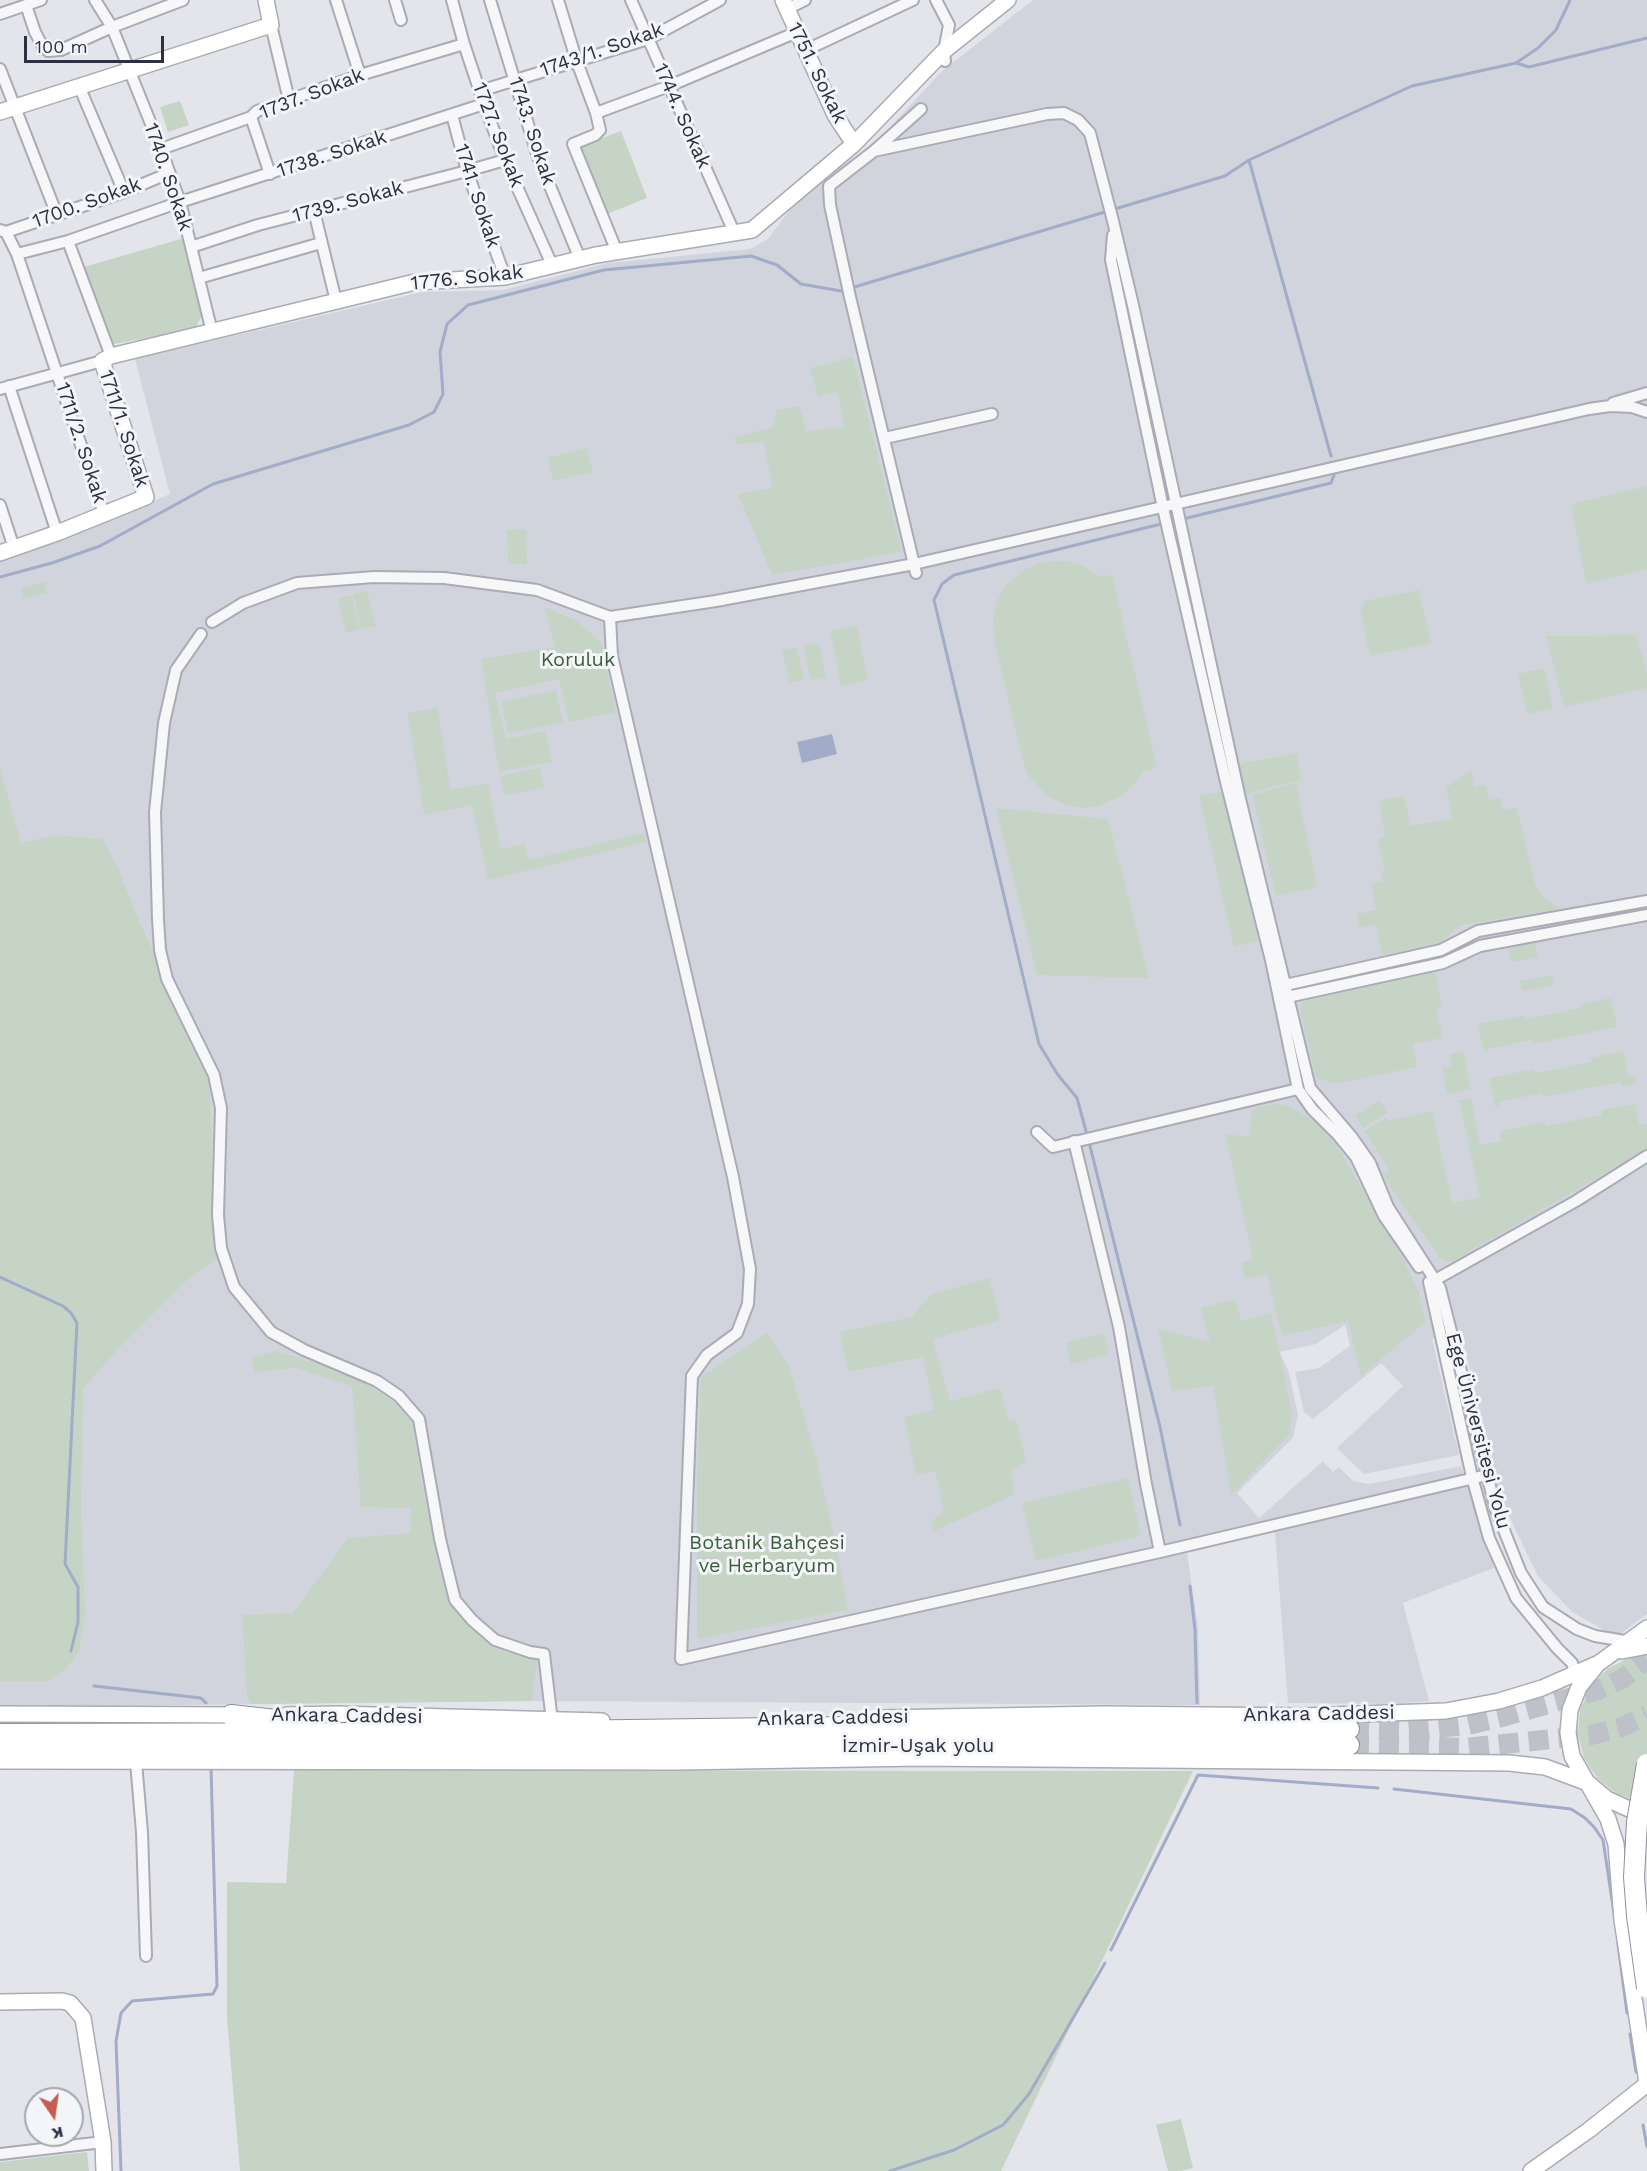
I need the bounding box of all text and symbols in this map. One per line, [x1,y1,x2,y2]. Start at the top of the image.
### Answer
street label: 1743/1. Sokak [537,18,667,82]
street label: 1751. Sokak [782,19,852,127]
scale bar [27,24,166,62]
text: 100 m [35,36,88,57]
street label: 1744. Sokak [648,60,716,172]
street label: 1737. Sokak [256,63,368,125]
street label: 1743. Sokak [503,74,561,188]
street label: 1727. Sokak [467,79,529,191]
street label: 1740. Sokak [138,120,198,234]
street label: 1738. Sokak [274,125,390,183]
street label: 1741. Sokak [449,141,505,251]
street label: 1700. Sokak [29,172,145,234]
street label: 1739. Sokak [290,176,406,228]
street label: 1776. Sokak [410,260,524,296]
street label: 1711/1. Sokak [94,367,154,491]
street label: 1711/2. Sokak [50,379,112,507]
park label: Koruluk [541,648,615,672]
street label: Ege Üniversitesi Yolu [1440,1330,1516,1532]
park label: Botanik Bahçesi ve Herbaryum [689,1531,845,1578]
street label: Ankara Caddesi [1243,1701,1395,1727]
street label: Ankara Caddesi [271,1703,423,1729]
street label: Ankara Caddesi [757,1705,909,1731]
street label: İzmir-Uşak yolu [842,1734,994,1758]
north arrow [24,2087,84,2147]
text: K [50,2123,65,2144]

